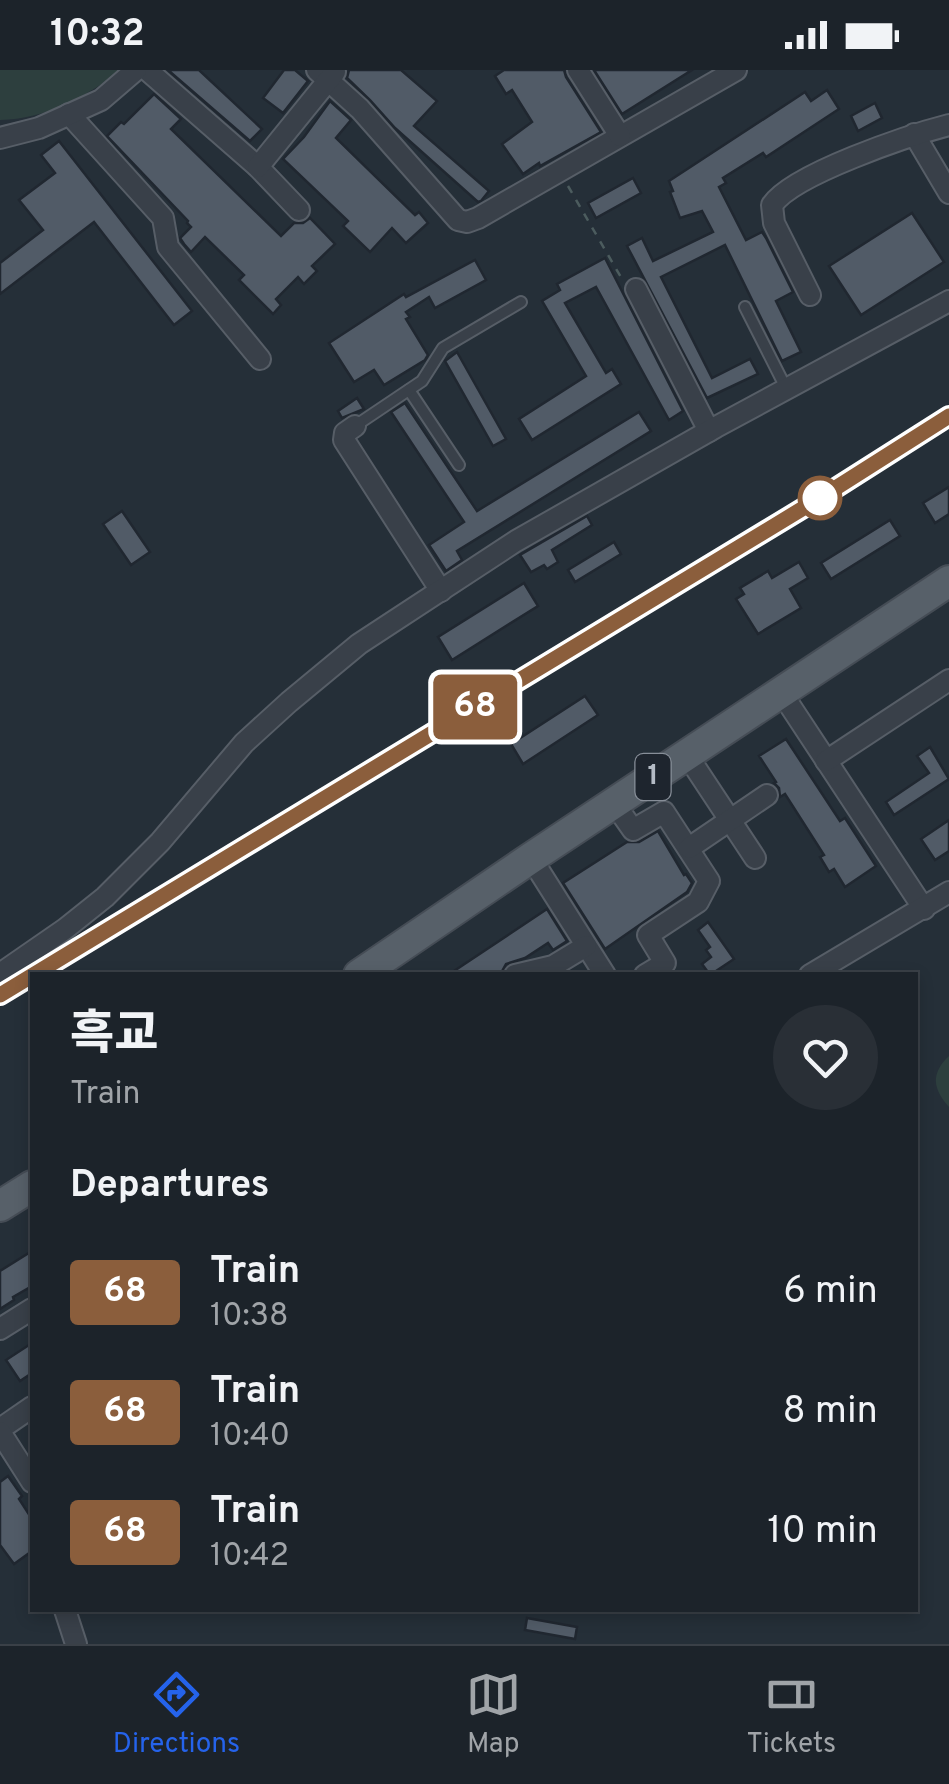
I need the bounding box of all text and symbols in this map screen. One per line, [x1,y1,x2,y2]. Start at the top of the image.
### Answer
text: 10:32 [50,11,145,60]
unlabelled marker [799,477,841,519]
line badge: 68 [430,674,520,740]
text: 68 [453,685,497,729]
road number: 1 [636,754,670,800]
button: heart [773,1005,878,1110]
text: 흑교 [70,1007,158,1067]
text: Train [70,1075,141,1115]
text: Departures [70,1162,270,1211]
text: Train [210,1248,300,1297]
text: 6 min [783,1268,878,1317]
text: 68 [103,1270,147,1314]
text: 10:38 [210,1297,289,1337]
text: Train [210,1368,300,1417]
text: 8 min [783,1388,878,1437]
text: 68 [103,1390,147,1434]
text: 10:40 [210,1417,290,1457]
text: Train [210,1488,300,1537]
text: 10 min [767,1508,878,1557]
text: 68 [103,1510,147,1554]
text: 10:42 [210,1537,289,1577]
tab: Directions [113,1667,240,1763]
tab: Map [466,1667,521,1763]
tab: Tickets [746,1667,836,1763]

